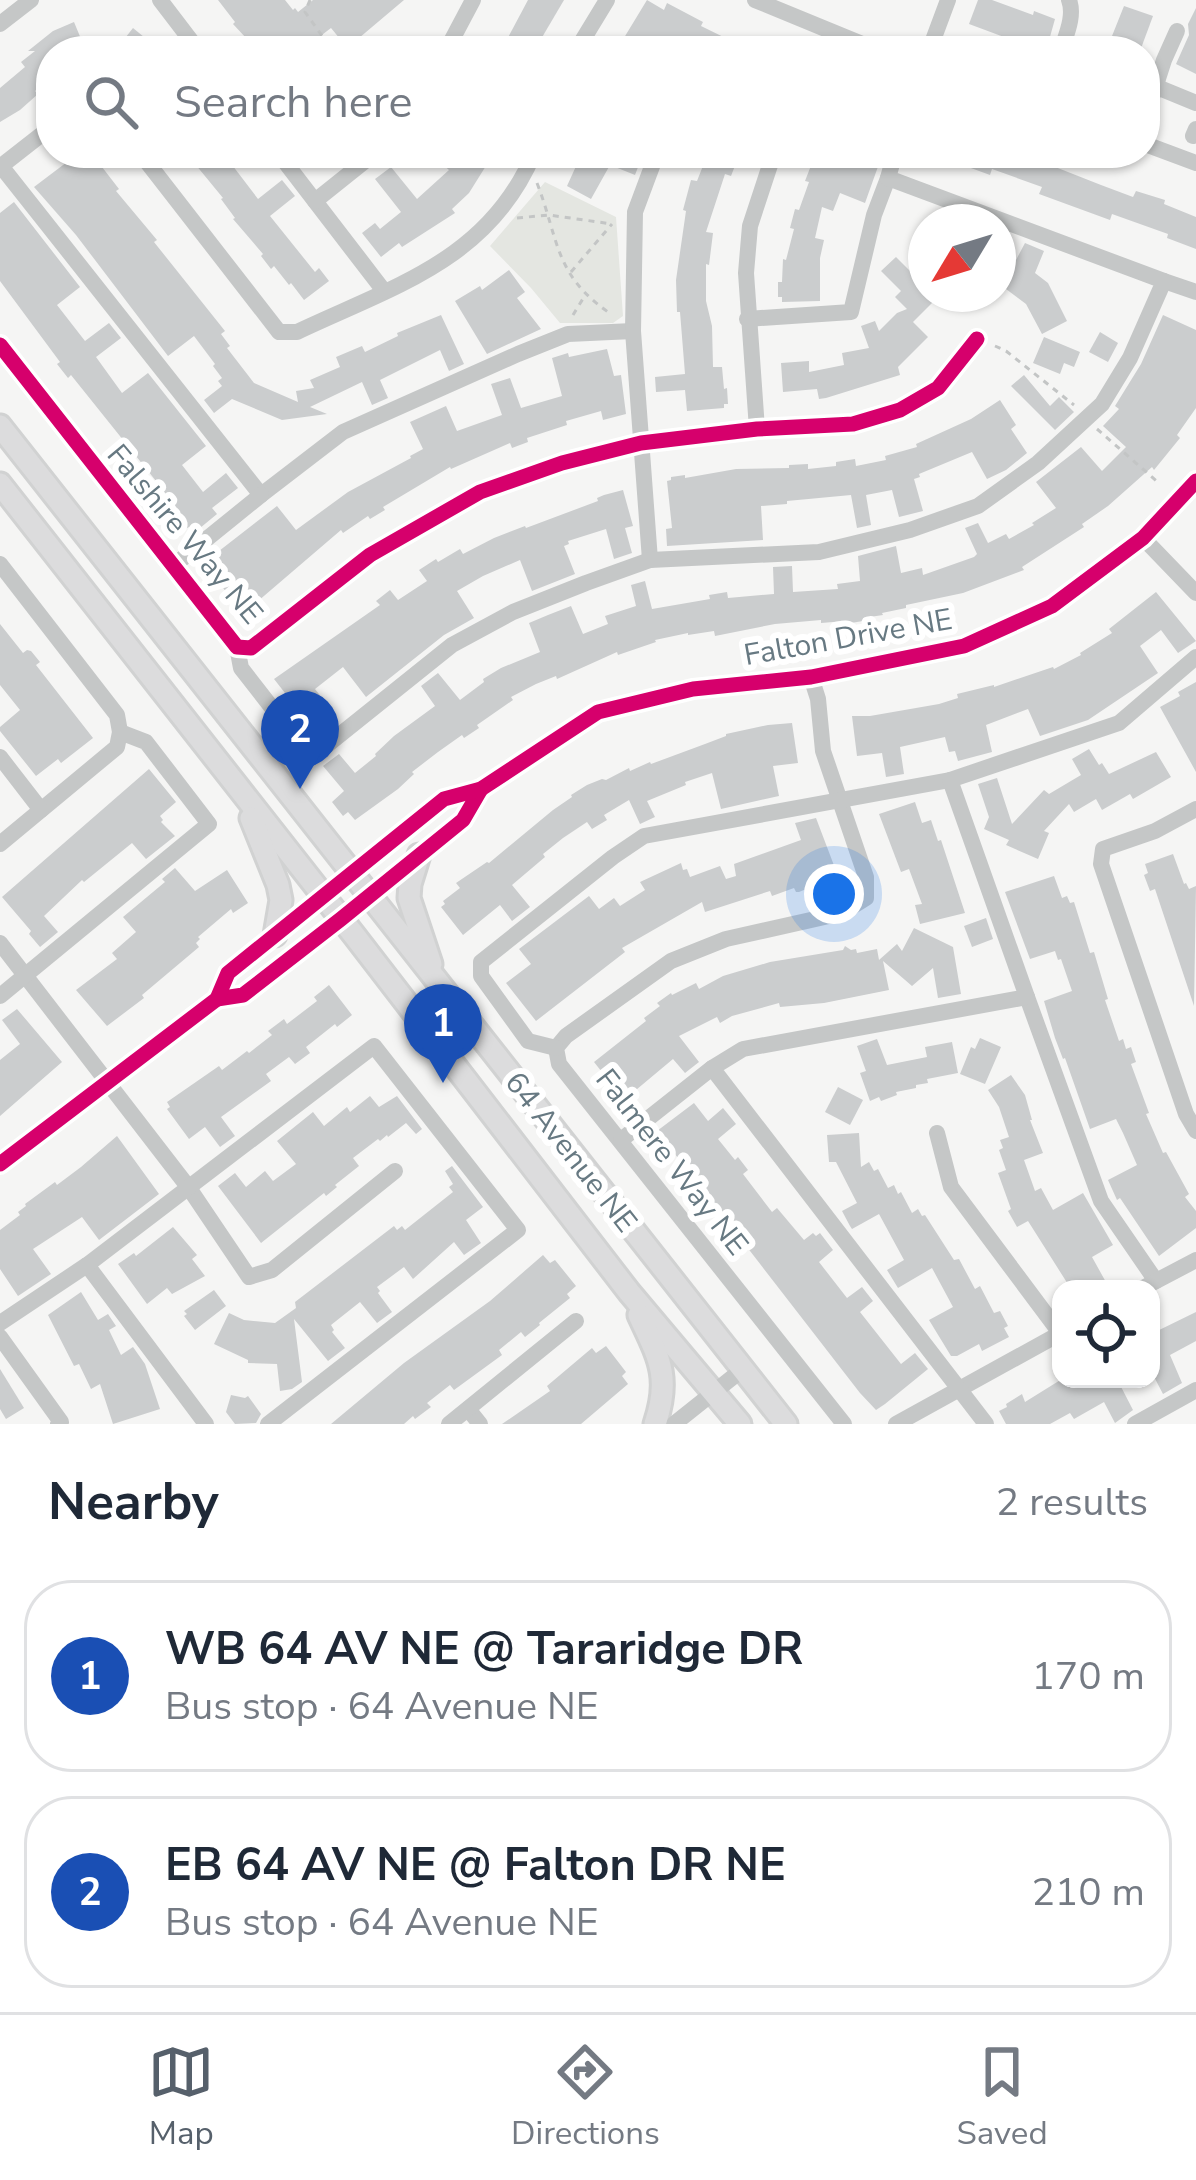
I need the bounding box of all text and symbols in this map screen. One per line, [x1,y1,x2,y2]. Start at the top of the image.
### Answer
search box [36,36,1160,168]
icon: search [78,69,144,135]
text: Search here [174,72,413,133]
north arrow [908,204,1016,312]
street label: Falshire Way NE [97,436,272,633]
street label: Falton Drive NE [741,599,955,676]
pin: 2 [261,690,339,789]
your location [804,864,864,924]
pin: 1 [404,984,482,1083]
street label: Falmere Way NE [586,1060,757,1264]
street label: 64 Avenue NE [495,1064,646,1241]
map controls [1052,1280,1160,1388]
button: locate [1052,1280,1160,1388]
text: Nearby [48,1467,219,1537]
text: 2 results [996,1476,1148,1529]
text: WB 64 AV NE @ Tararidge DR [165,1619,803,1680]
text: 1 [78,1650,102,1703]
text: 170 m [1031,1650,1145,1703]
text: Bus stop · 64 Avenue NE [165,1680,599,1733]
text: EB 64 AV NE @ Falton DR NE [165,1835,786,1896]
text: 2 [78,1866,102,1919]
text: 210 m [1031,1866,1145,1919]
text: Bus stop · 64 Avenue NE [165,1896,599,1949]
tab: Map [148,2039,214,2156]
tab: Directions [511,2039,660,2156]
tab: Saved [956,2039,1048,2156]

